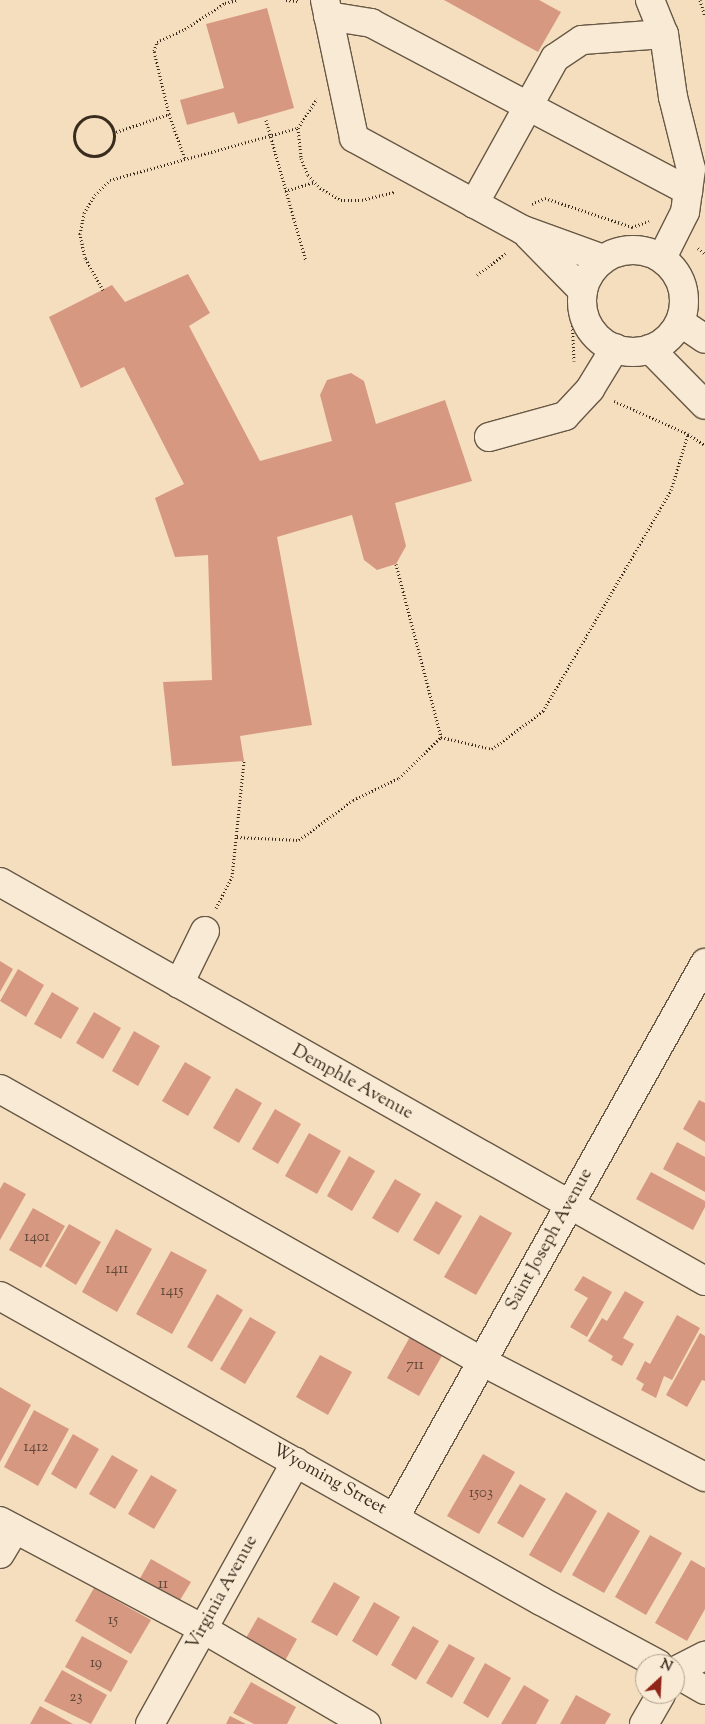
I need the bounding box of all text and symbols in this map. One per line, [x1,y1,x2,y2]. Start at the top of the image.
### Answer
street label: Demphle Avenue [288,1041,416,1125]
street label: Saint Joseph Avenue [502,1165,598,1315]
house number: 1401 [24,1229,50,1247]
house number: 1411 [106,1261,128,1279]
house number: 1415 [161,1283,183,1301]
house number: 711 [406,1357,424,1375]
house number: 1412 [24,1439,48,1457]
street label: Wyoming Street [268,1440,390,1520]
house number: 1503 [469,1485,493,1503]
street label: Virginia Avenue [183,1532,263,1654]
house number: 11 [158,1576,168,1594]
house number: 15 [108,1612,118,1630]
north arrow [635,1654,685,1704]
house number: 19 [90,1655,102,1673]
text: N [657,1655,675,1678]
house number: 23 [69,1689,83,1707]

